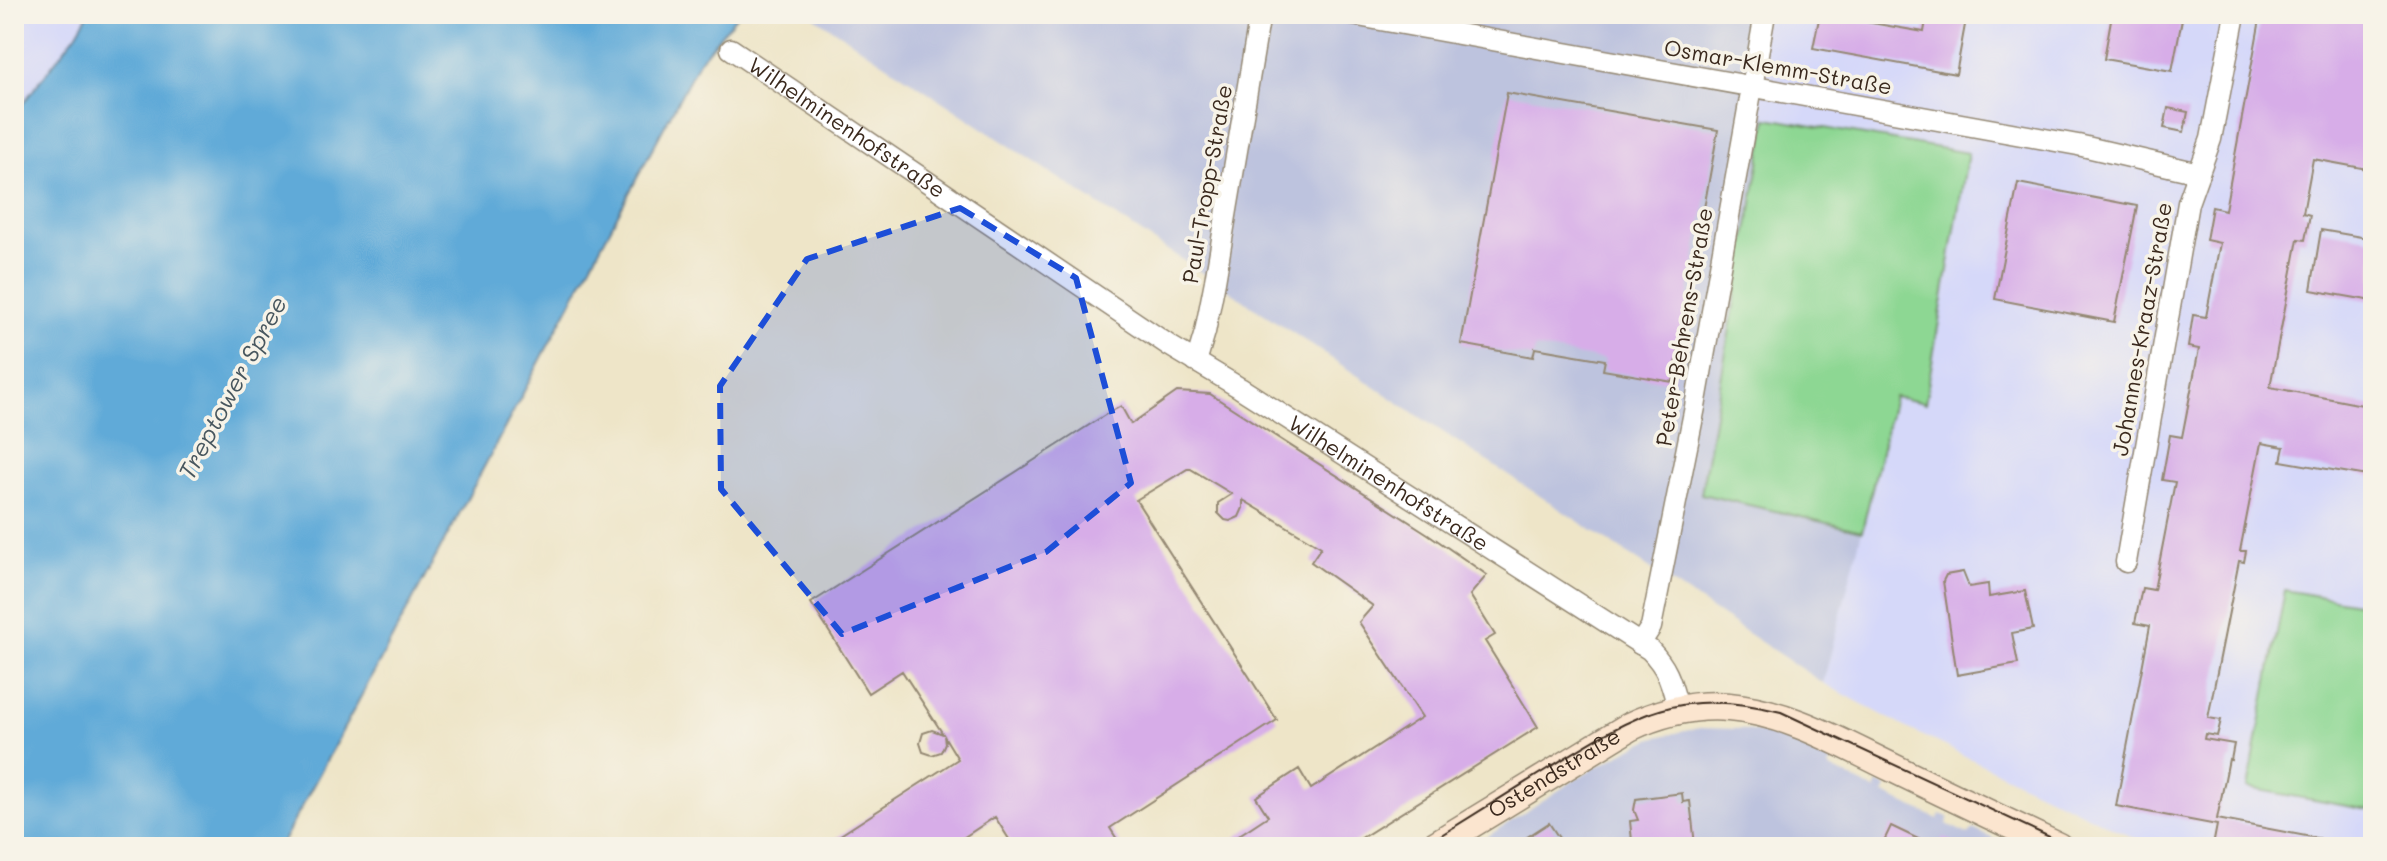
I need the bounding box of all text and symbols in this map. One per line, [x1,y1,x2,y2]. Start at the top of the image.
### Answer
street label: Osmar-Klemm-Straße [1662,32,1894,101]
street label: Wilhelminenhofstraße [743,50,952,204]
street label: Paul-Tropp-Straße [1175,82,1238,285]
street label: Johannes-Kraaz-Straße [2105,200,2178,458]
street label: Peter-Behrens-Straße [1648,205,1719,448]
water label: Treptower Spree [170,290,293,484]
street label: Wilhelminenhofstraße [1283,408,1495,557]
street label: Ostendstraße [1482,721,1626,824]

